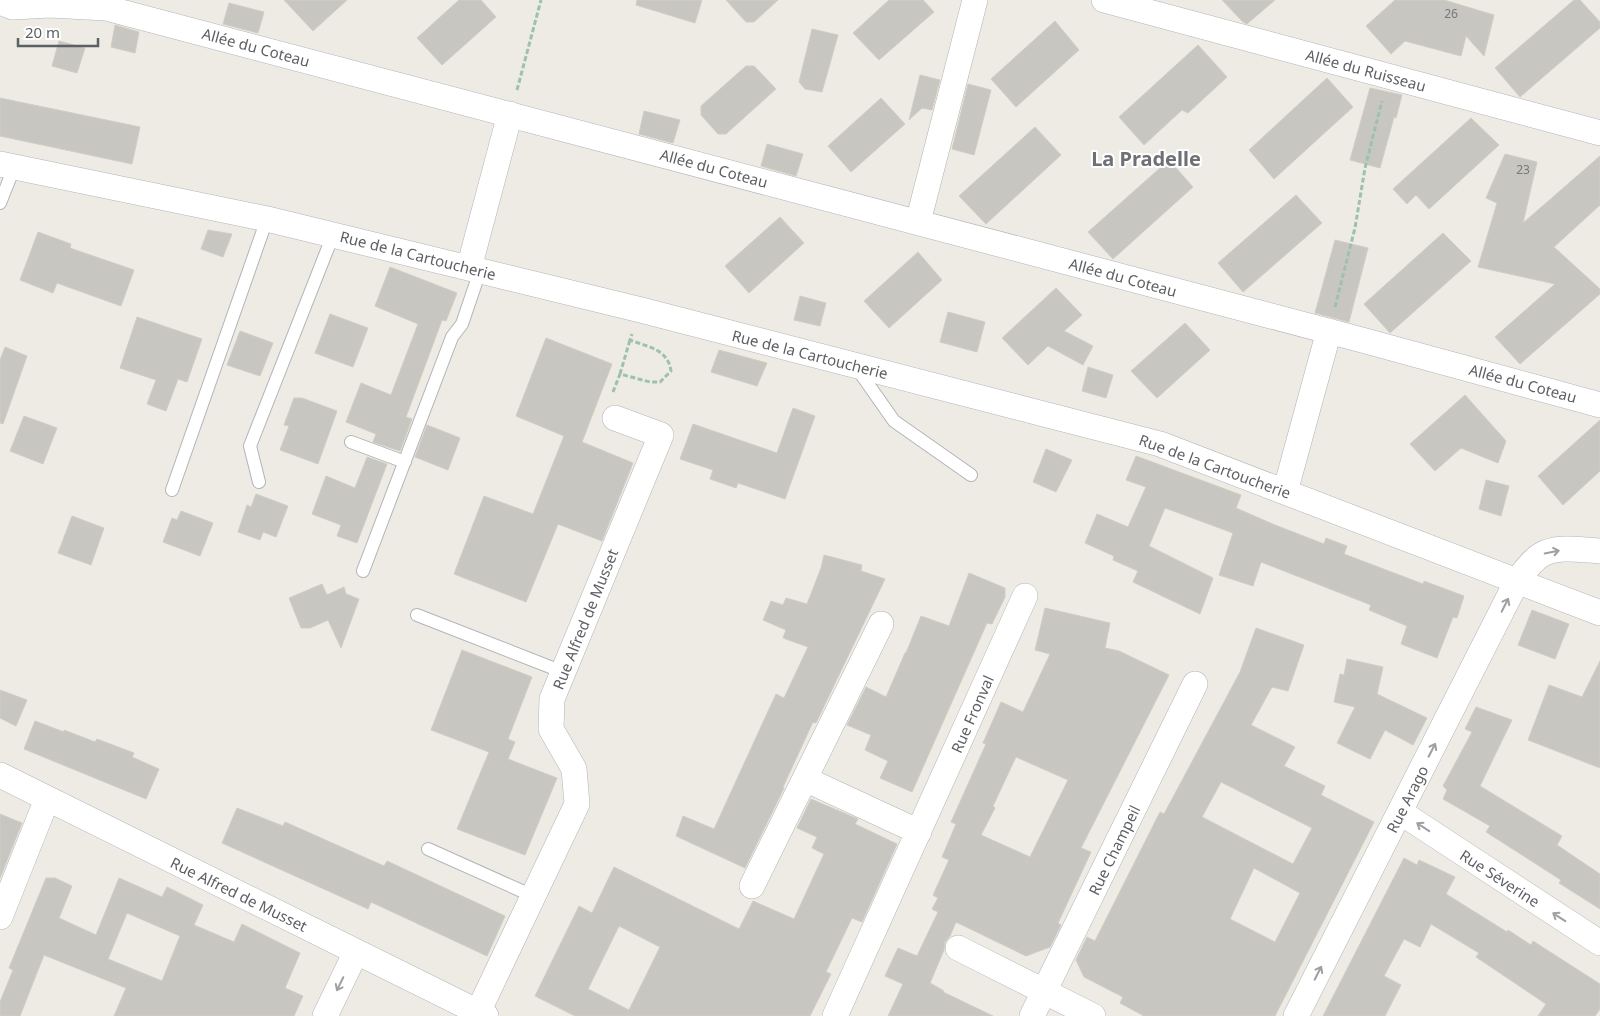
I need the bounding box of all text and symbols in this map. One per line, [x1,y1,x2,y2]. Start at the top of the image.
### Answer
house number: 26 [1444,5,1458,22]
scale bar [18,15,98,47]
text: 20 m [25,22,60,42]
street label: Allée du Coteau [200,23,312,71]
street label: Allée du Ruisseau [1304,44,1428,96]
street label: Allée du Coteau [658,144,770,192]
district label: La Pradelle [1091,145,1201,172]
house number: 23 [1516,161,1530,178]
street label: Rue de la Cartoucherie [338,226,498,284]
street label: Allée du Coteau [1067,253,1179,301]
street label: Rue de la Cartoucherie [730,325,890,383]
street label: Allée du Coteau [1467,359,1579,407]
street label: Rue de la Cartoucherie [1136,429,1294,503]
street label: Rue Alfred de Musset [548,545,623,692]
one-way arrow [1544,546,1560,556]
one-way arrow [1501,598,1510,613]
street label: Rue Fronval [946,672,998,756]
one-way arrow [1428,743,1437,758]
street label: Rue Arago [1381,762,1433,836]
street label: Rue Champeil [1084,802,1144,898]
one-way arrow [1417,822,1431,832]
street label: Rue Séverine [1456,845,1544,911]
street label: Rue Alfred de Musset [167,852,311,936]
one-way arrow [1553,911,1567,921]
one-way arrow [1313,965,1323,980]
one-way arrow [335,976,345,991]

